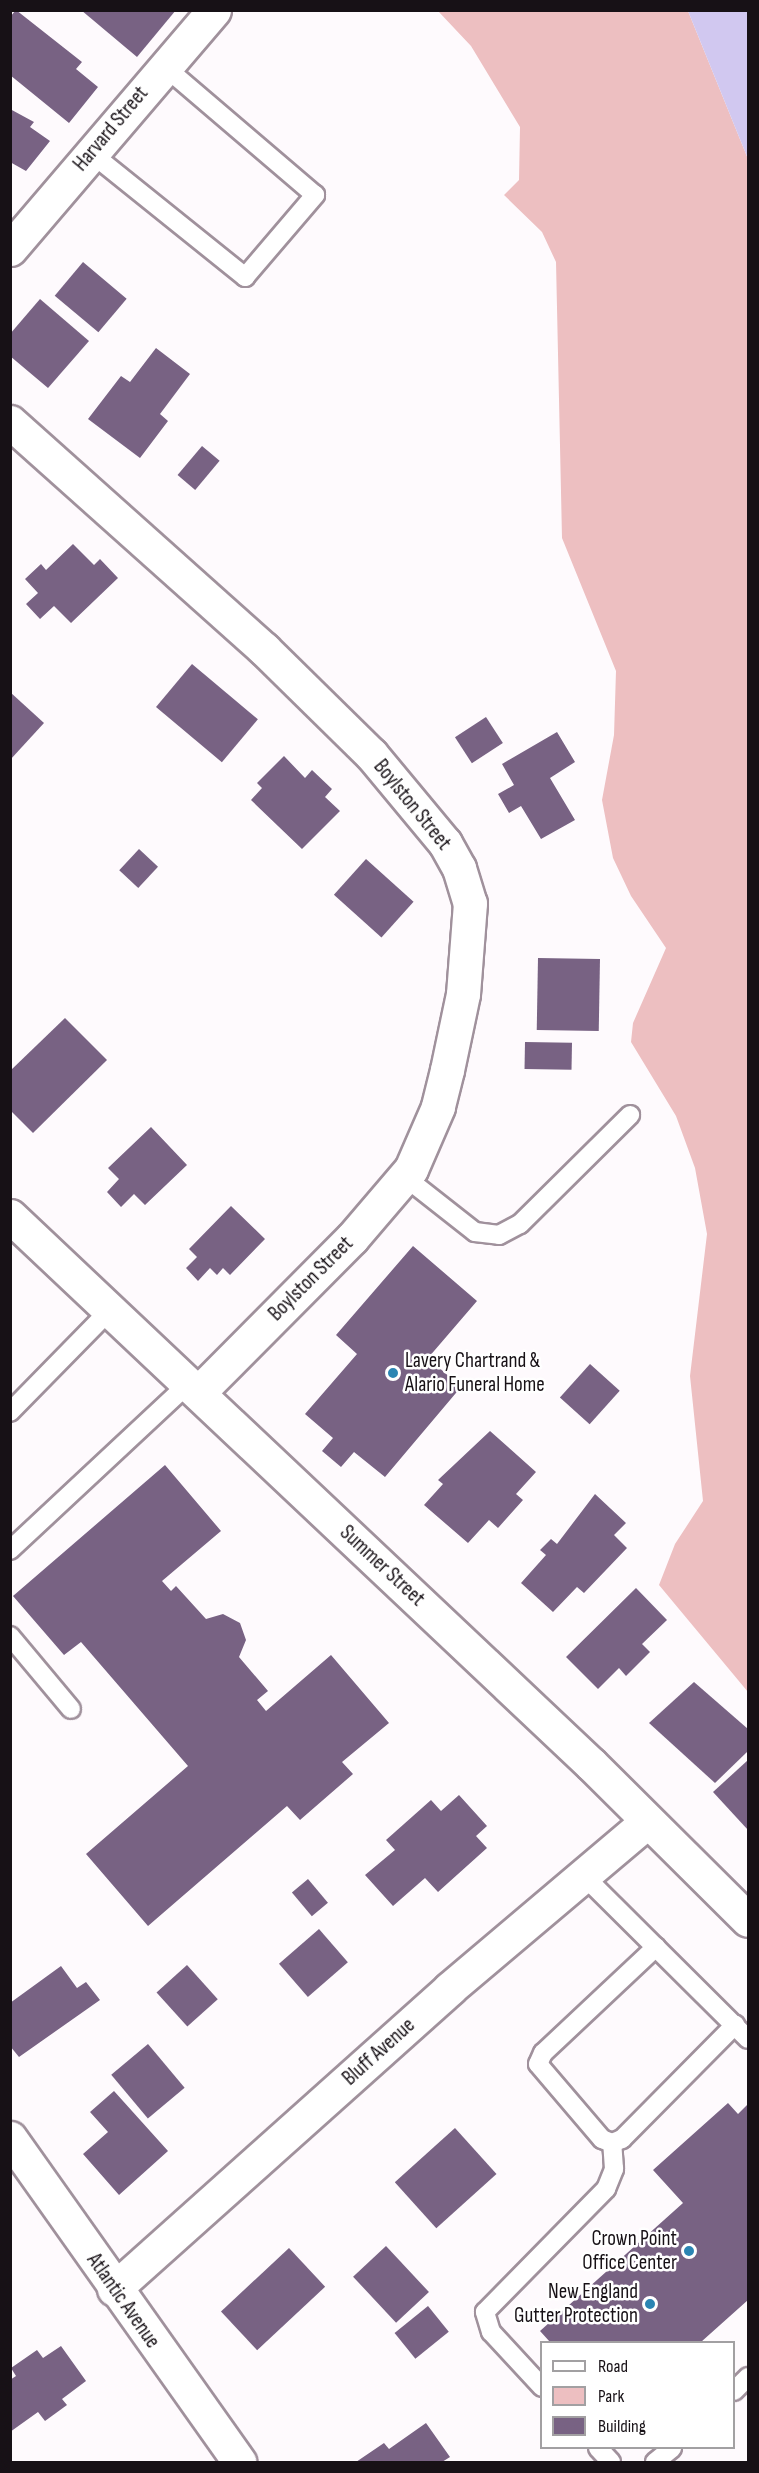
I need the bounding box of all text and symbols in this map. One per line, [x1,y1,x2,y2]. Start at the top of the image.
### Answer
street label: Harvard Street [68,81,154,177]
street label: Boylston Street [368,755,456,855]
street label: Boylston Street [264,1232,358,1326]
place label: Lavery Chartrand & Alario Funeral Home [405,1348,545,1398]
marker: Lavery Chartrand & Alario Funeral Home [386,1366,400,1380]
street label: Summer Street [334,1520,430,1612]
street label: Bluff Avenue [338,2013,420,2091]
place label: Crown Point Office Center [582,2226,677,2276]
marker: Crown Point Office Center [682,2244,696,2258]
street label: Atlantic Avenue [81,2249,165,2353]
place label: New England Gutter Protection [514,2279,638,2329]
marker: New England Gutter Protection [643,2297,657,2311]
legend [540,2341,735,2449]
text: Road [598,2356,628,2377]
text: Park [598,2386,624,2407]
text: Building [598,2416,646,2437]

